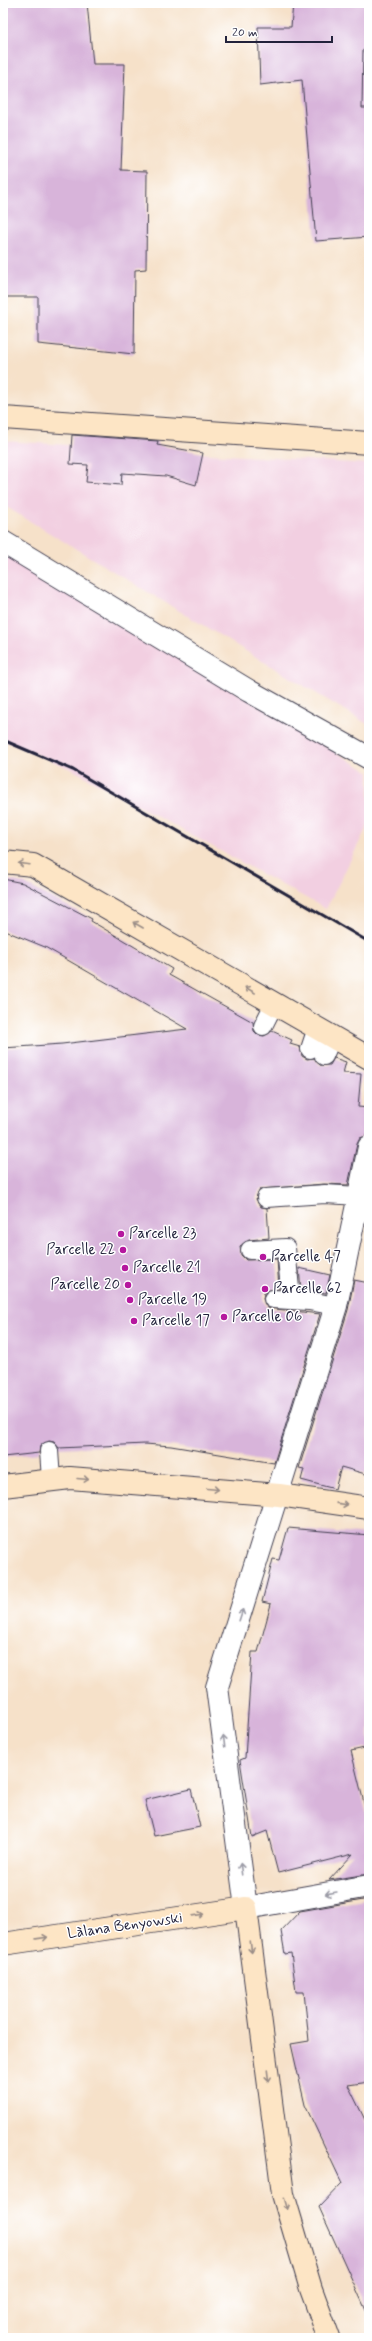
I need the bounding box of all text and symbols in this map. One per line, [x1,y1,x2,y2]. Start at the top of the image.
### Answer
scale bar [226,18,332,44]
text: 20 m [232,25,258,41]
one-way arrow [17,860,30,868]
one-way arrow [132,921,144,929]
one-way arrow [244,985,256,993]
place label: Parcelle 23 [129,1224,196,1244]
marker: Parcelle 23 [116,1229,126,1239]
place label: Parcelle 22 [46,1240,115,1260]
marker: Parcelle 22 [118,1245,128,1255]
place label: Parcelle 47 [271,1247,341,1267]
marker: Parcelle 47 [258,1252,268,1262]
place label: Parcelle 21 [133,1258,200,1278]
marker: Parcelle 21 [120,1263,130,1273]
place label: Parcelle 20 [51,1275,120,1295]
place label: Parcelle 62 [273,1279,342,1299]
marker: Parcelle 20 [123,1280,133,1290]
marker: Parcelle 62 [260,1284,270,1294]
place label: Parcelle 19 [138,1290,207,1310]
marker: Parcelle 19 [125,1295,135,1305]
place label: Parcelle 06 [232,1307,302,1327]
place label: Parcelle 17 [142,1311,210,1331]
marker: Parcelle 06 [219,1312,229,1322]
marker: Parcelle 17 [129,1316,139,1326]
one-way arrow [76,1475,89,1482]
one-way arrow [206,1486,219,1493]
one-way arrow [335,1500,348,1508]
one-way arrow [237,1609,245,1621]
one-way arrow [220,1734,228,1747]
one-way arrow [237,1863,245,1876]
one-way arrow [325,1889,338,1897]
street label: Làlana Benyowski [66,1908,184,1944]
one-way arrow [191,1911,204,1919]
one-way arrow [35,1934,48,1942]
one-way arrow [247,1940,255,1953]
one-way arrow [264,2069,271,2082]
one-way arrow [283,2198,290,2211]

